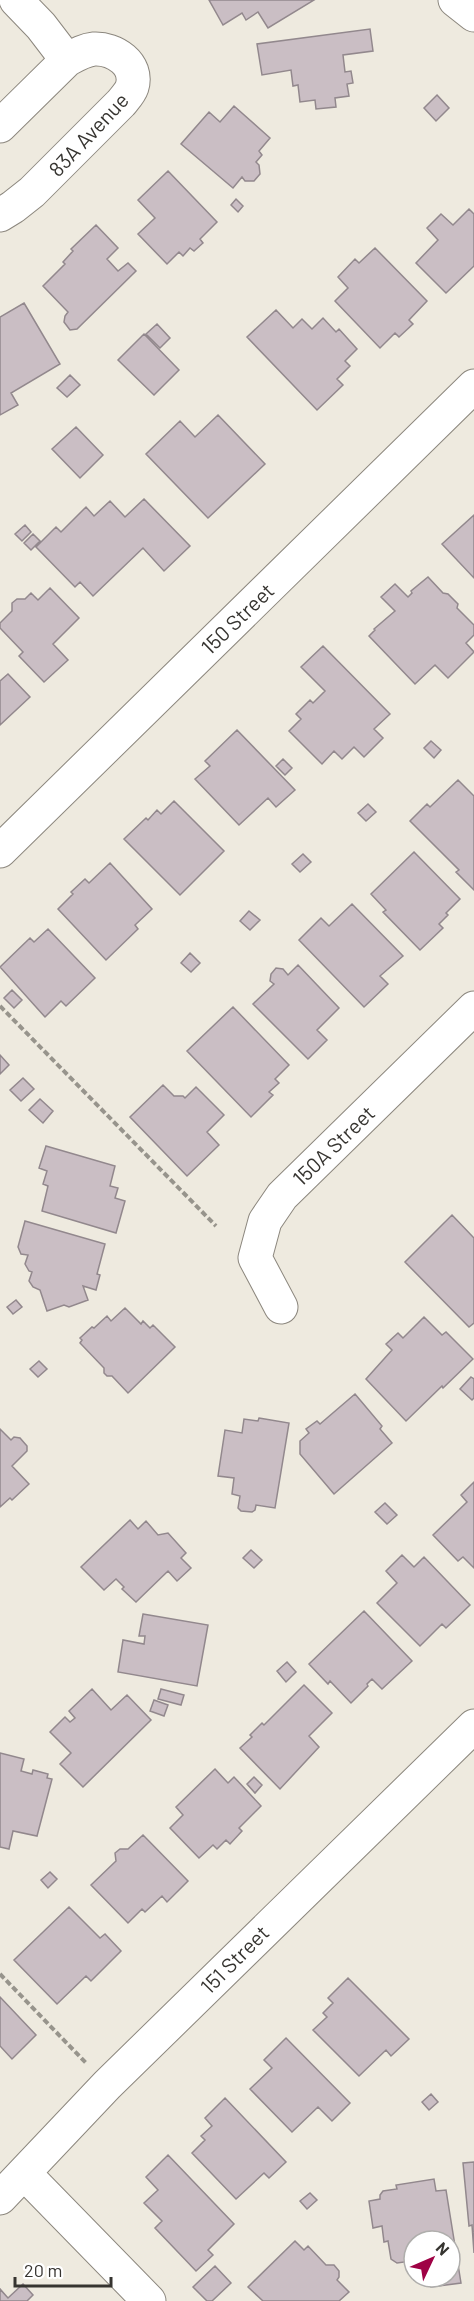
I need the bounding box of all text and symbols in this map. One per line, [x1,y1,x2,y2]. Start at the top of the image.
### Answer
street label: 83A Avenue [43,87,133,181]
street label: 150 Street [195,577,279,659]
street label: 150A Street [287,1100,379,1190]
street label: 151 Street [195,1920,273,1998]
north arrow [402,2229,462,2289]
text: N [433,2238,454,2259]
scale bar [15,2250,111,2288]
text: 20 m [24,2259,62,2281]

